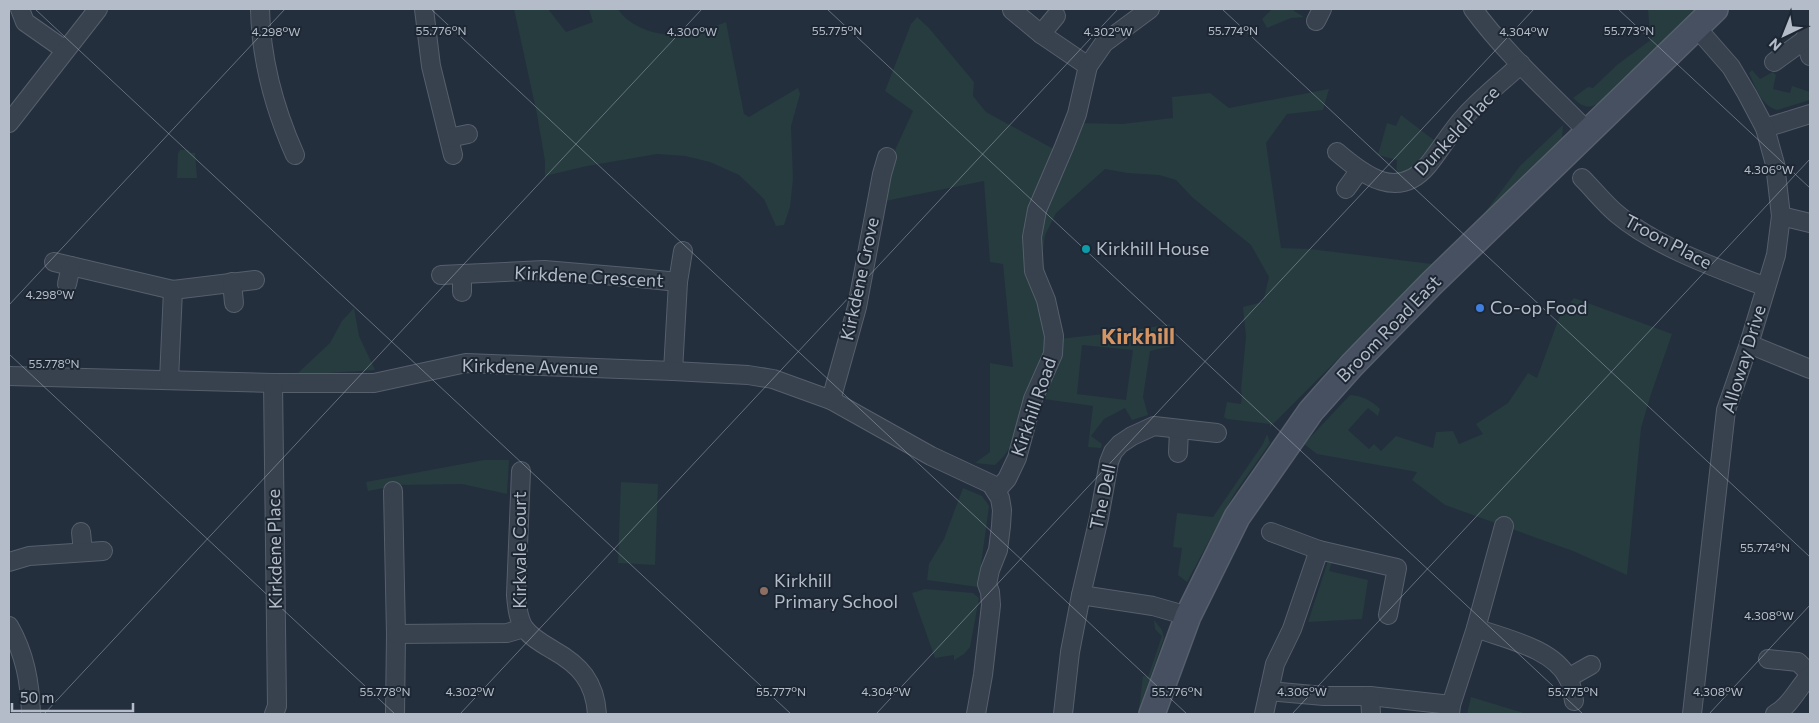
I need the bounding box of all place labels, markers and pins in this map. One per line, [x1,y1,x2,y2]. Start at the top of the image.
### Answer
place label: Kirkhill House [1096,237,1209,259]
marker: Kirkhill House [1080,243,1092,255]
place label: Co-op Food [1490,296,1587,318]
marker: Co-op Food [1474,302,1486,314]
place label: Kirkhill Primary School [774,569,898,612]
marker: Kirkhill Primary School [758,585,770,597]

